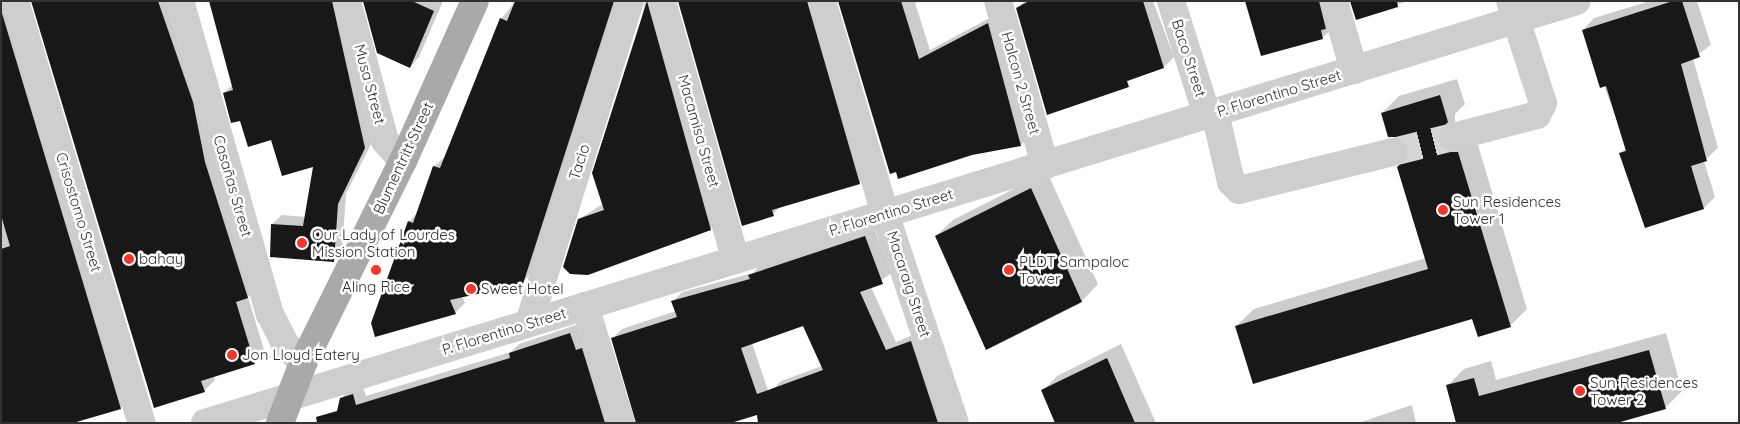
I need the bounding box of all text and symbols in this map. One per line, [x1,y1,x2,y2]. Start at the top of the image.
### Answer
street label: Baco Street [1168,17,1210,99]
street label: Halcon 2 Street [998,29,1044,137]
street label: Musa Street [351,42,389,126]
street label: P. Florentino Street [1215,66,1343,120]
street label: Macamisa Street [674,72,724,190]
street label: Blumentritt Street [369,99,437,217]
street label: Casañas Street [210,133,256,239]
street label: Tacio [565,142,593,182]
street label: Crisostomo Street [52,150,106,274]
street label: P. Florentino Street [827,185,955,239]
place label: Sun Residences Tower 1 [1453,192,1561,227]
marker: Sun Residences Tower 1 [1437,204,1449,216]
place label: Our Lady of Lourdes Mission Station [312,225,455,260]
street label: Macaraig Street [883,229,935,339]
marker: Our Lady of Lourdes Mission Station [296,237,308,249]
place label: bahay [139,250,183,268]
place label: PLDT Sampaloc Tower [1019,252,1129,287]
marker: bahay [123,253,135,265]
marker: Aling Rice [370,264,382,276]
marker: PLDT Sampaloc Tower [1003,264,1015,276]
place label: Aling Rice [342,278,410,296]
place label: Sweet Hotel [481,280,564,298]
marker: Sweet Hotel [465,283,477,295]
street label: P. Florentino Street [440,304,568,358]
place label: Jon Lloyd Eatery [242,346,360,364]
marker: Jon Lloyd Eatery [226,349,238,361]
place label: Sun Residences Tower 2 [1590,373,1698,408]
marker: Sun Residences Tower 2 [1574,385,1586,397]

